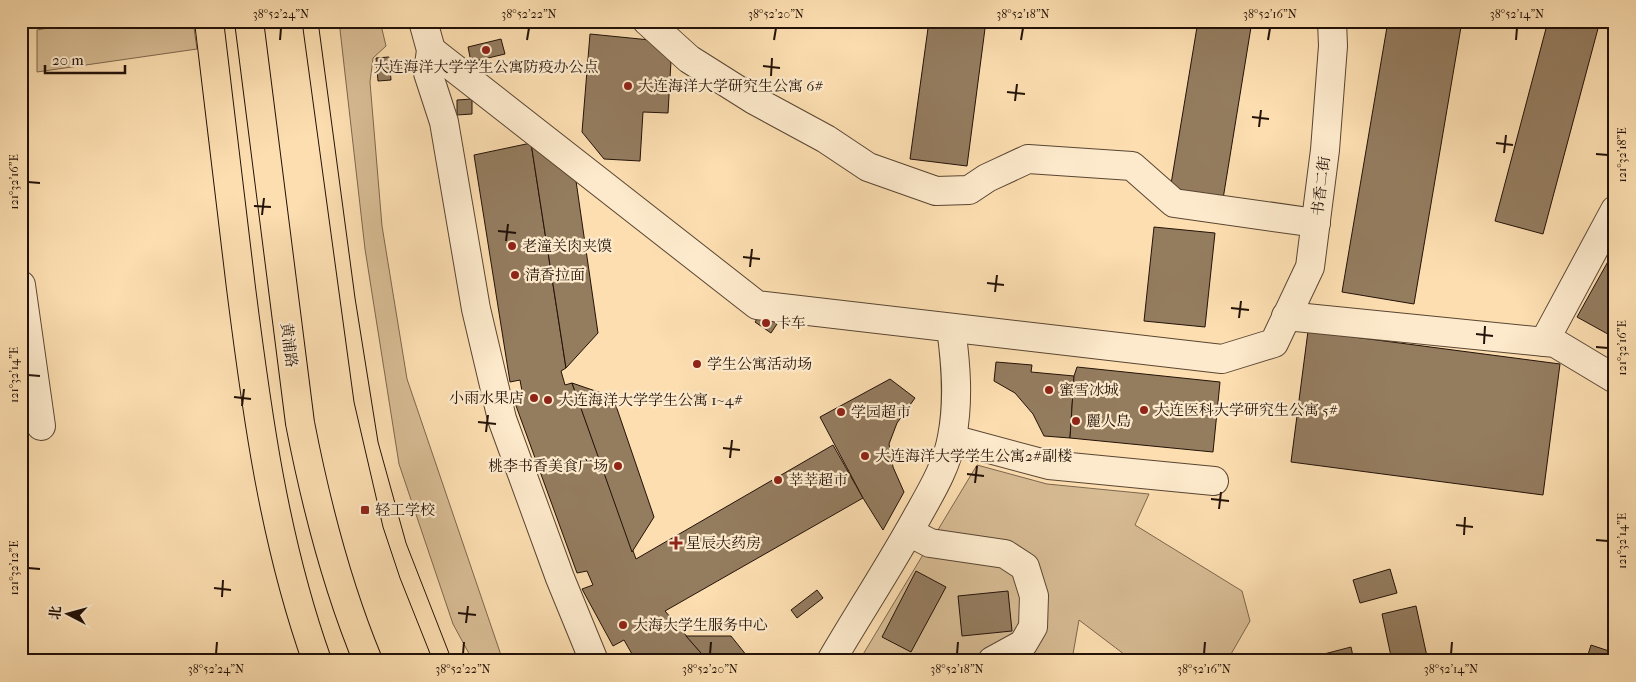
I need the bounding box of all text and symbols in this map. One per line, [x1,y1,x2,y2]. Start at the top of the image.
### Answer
text: 38°52'24"N [253,7,309,21]
text: 38°52'22"N [501,7,557,21]
text: 38°52'20"N [748,7,804,21]
text: 38°52'18"N [996,7,1050,21]
text: 38°52'16"N [1243,7,1297,21]
text: 38°52'14"N [1490,7,1544,21]
scale bar [45,42,125,74]
marker: 大连海洋大学学生公寓防疫办公点 [480,44,492,56]
text: 20 m [52,51,84,69]
place label: 大连海洋大学学生公寓防疫办公点 [373,58,599,76]
place label: 大连海洋大学研究生公寓 6# [638,77,824,95]
marker: 大连海洋大学研究生公寓 6# [622,80,634,92]
text: 121°32'18"E [1615,127,1629,183]
text: 121°32'16"E [7,154,21,210]
street label: 书香二街 [1308,155,1334,217]
place label: 老潼关肉夹馍 [522,237,612,255]
marker: 老潼关肉夹馍 [506,240,518,252]
place label: 清香拉面 [525,266,585,284]
marker: 清香拉面 [509,269,521,281]
place label: 卡车 [776,314,806,332]
marker: 卡车 [760,317,772,329]
text: 121°32'16"E [1615,320,1629,376]
street label: 黄浦路 [277,322,301,368]
text: 121°32'14"E [7,347,21,403]
place label: 学生公寓活动场 [707,355,812,373]
marker: 学生公寓活动场 [691,358,703,370]
place label: 蜜雪冰城 [1059,381,1119,399]
marker: 蜜雪冰城 [1043,384,1055,396]
place label: 小雨水果店 [449,389,524,407]
place label: 大连海洋大学学生公寓 1~4# [558,391,743,409]
marker: 小雨水果店 [528,392,540,404]
marker: 大连海洋大学学生公寓 1~4# [542,394,554,406]
place label: 大连医科大学研究生公寓 5# [1154,401,1338,419]
place label: 学园超市 [851,403,911,421]
marker: 大连医科大学研究生公寓 5# [1138,404,1150,416]
marker: 学园超市 [835,406,847,418]
place label: 麗人島 [1086,412,1131,430]
marker: 麗人島 [1070,415,1082,427]
place label: 大连海洋大学学生公寓2#副楼 [875,447,1072,465]
marker: 大连海洋大学学生公寓2#副楼 [859,450,871,462]
place label: 桃李书香美食广场 [488,457,608,475]
marker: 桃李书香美食广场 [612,460,624,472]
place label: 莘莘超市 [788,471,848,489]
marker: 莘莘超市 [772,474,784,486]
place label: 轻工学校 [375,501,435,519]
marker: 轻工学校 [359,504,371,516]
text: 121°32'14"E [1615,513,1629,569]
place label: 星辰大药房 [686,534,761,552]
marker: 星辰大药房 [670,537,682,549]
text: 121°32'12"E [7,540,21,596]
north arrow [42,590,92,640]
text: 北 [46,605,65,621]
place label: 大海大学生服务中心 [633,616,768,634]
marker: 大海大学生服务中心 [617,619,629,631]
text: 38°52'24"N [188,662,244,676]
text: 38°52'22"N [435,662,491,676]
text: 38°52'20"N [682,662,738,676]
text: 38°52'18"N [930,662,984,676]
text: 38°52'16"N [1177,662,1231,676]
text: 38°52'14"N [1424,662,1478,676]

